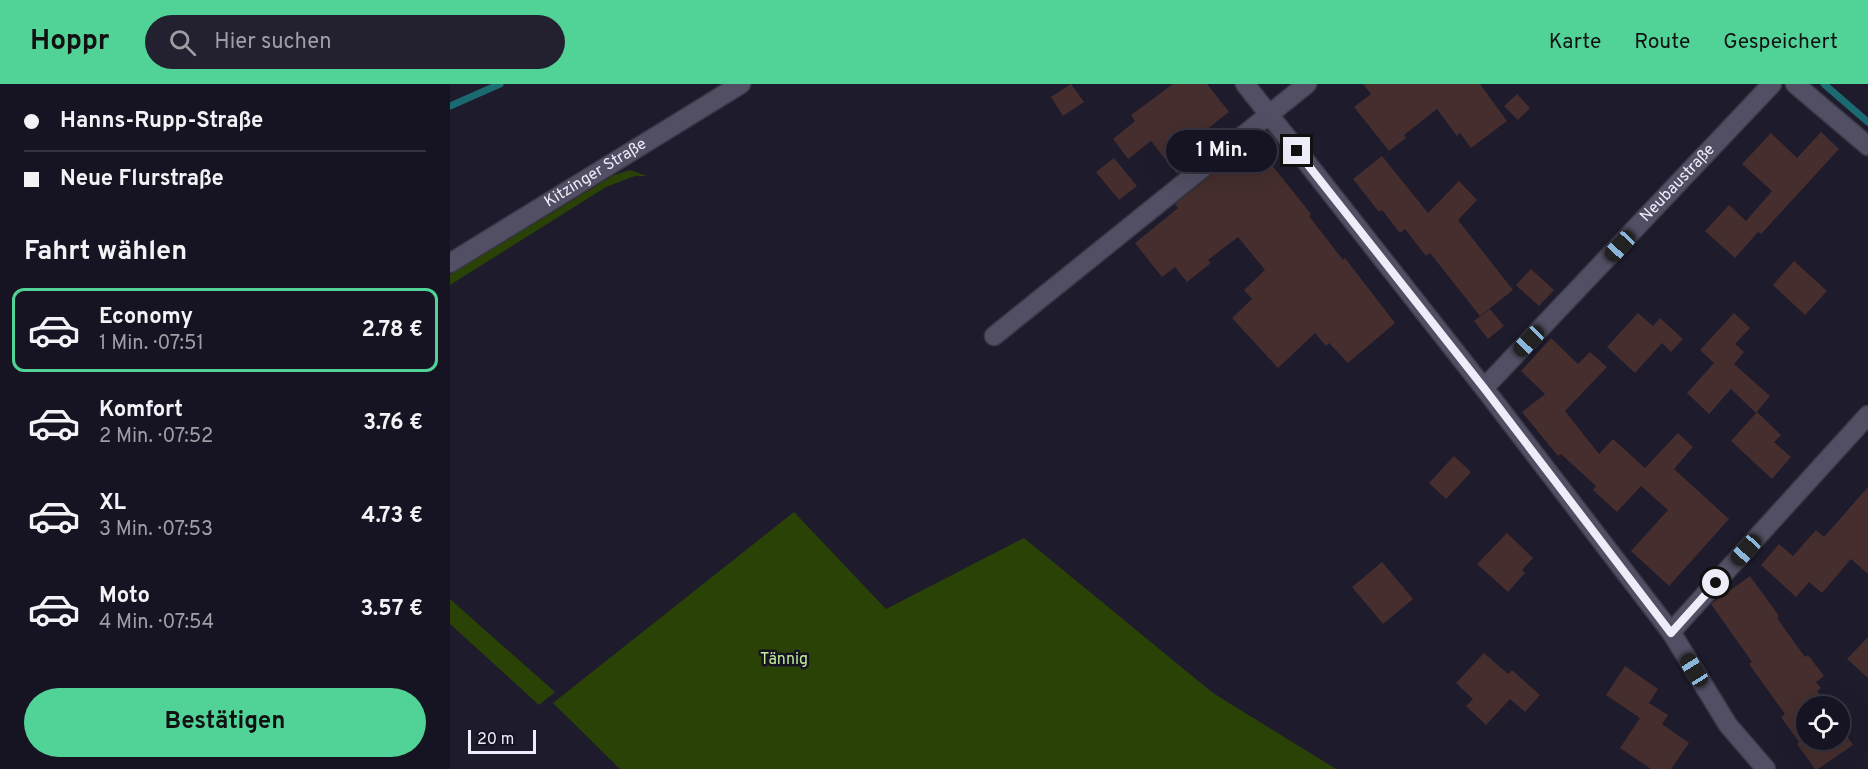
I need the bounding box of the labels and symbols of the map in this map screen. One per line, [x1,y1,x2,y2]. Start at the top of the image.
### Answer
callout: 1 Min. [1165,130,1276,172]
street label: Kitzinger Straße [541,134,650,212]
route end [1283,137,1310,164]
street label: Neubaustraße [1636,140,1720,227]
car [1601,227,1639,265]
car [1510,322,1548,360]
car [1727,531,1765,569]
route start [1702,569,1729,596]
park label: Tännig [760,650,808,670]
car [1677,650,1711,690]
scale bar [468,727,536,754]

